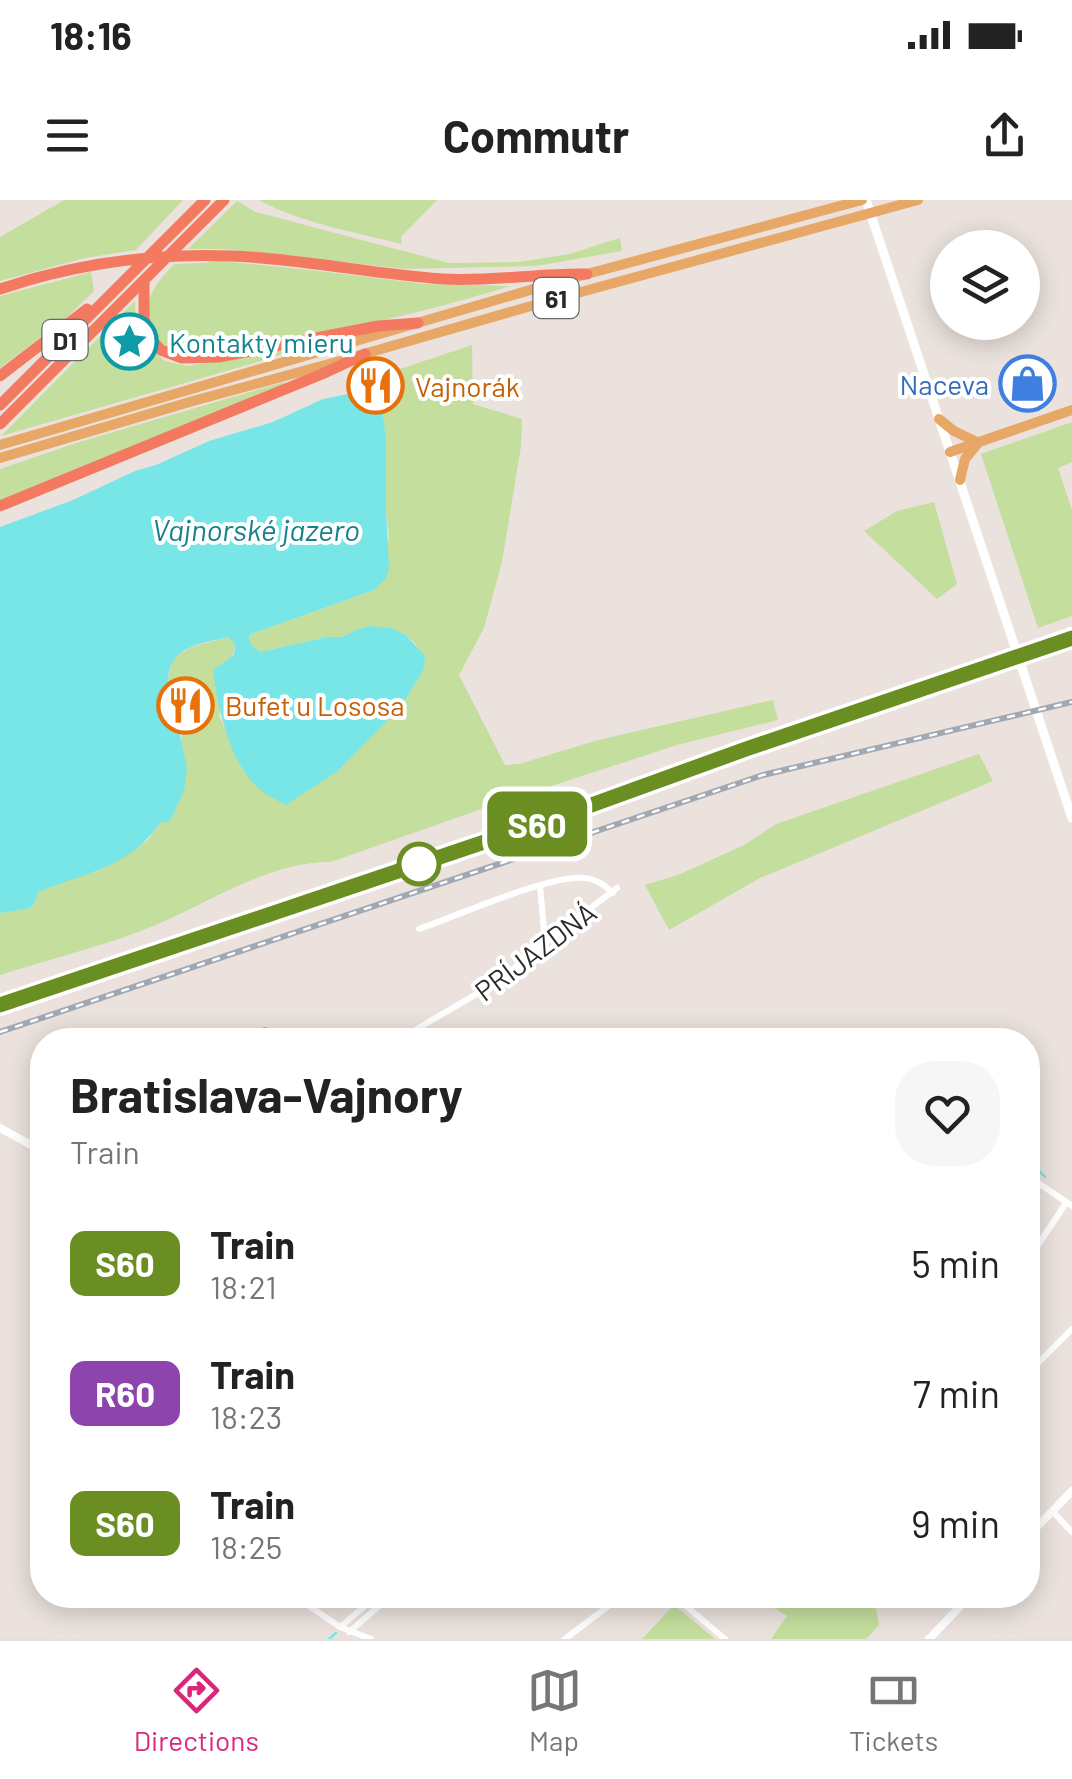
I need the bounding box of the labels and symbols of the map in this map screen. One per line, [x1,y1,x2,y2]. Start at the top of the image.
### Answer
road number: 61 [534,278,578,318]
place icon: Kontakty mieru [100,312,160,372]
road number: D1 [42,320,88,360]
place label: Kontakty mieru [169,325,354,359]
shop icon: Naceva [998,354,1058,414]
restaurant icon: Vajnorák [346,356,406,416]
place label: Naceva [899,367,989,401]
place label: Vajnorák [415,369,520,403]
water label: Vajnorské jazero [152,511,360,547]
restaurant icon: Bufet u Lososa [156,675,216,735]
place label: Bufet u Lososa [225,688,405,722]
line badge: S60 [480,792,594,856]
unlabelled marker [398,843,440,885]
street label: PRÍJAZDNÁ [468,894,602,1008]

